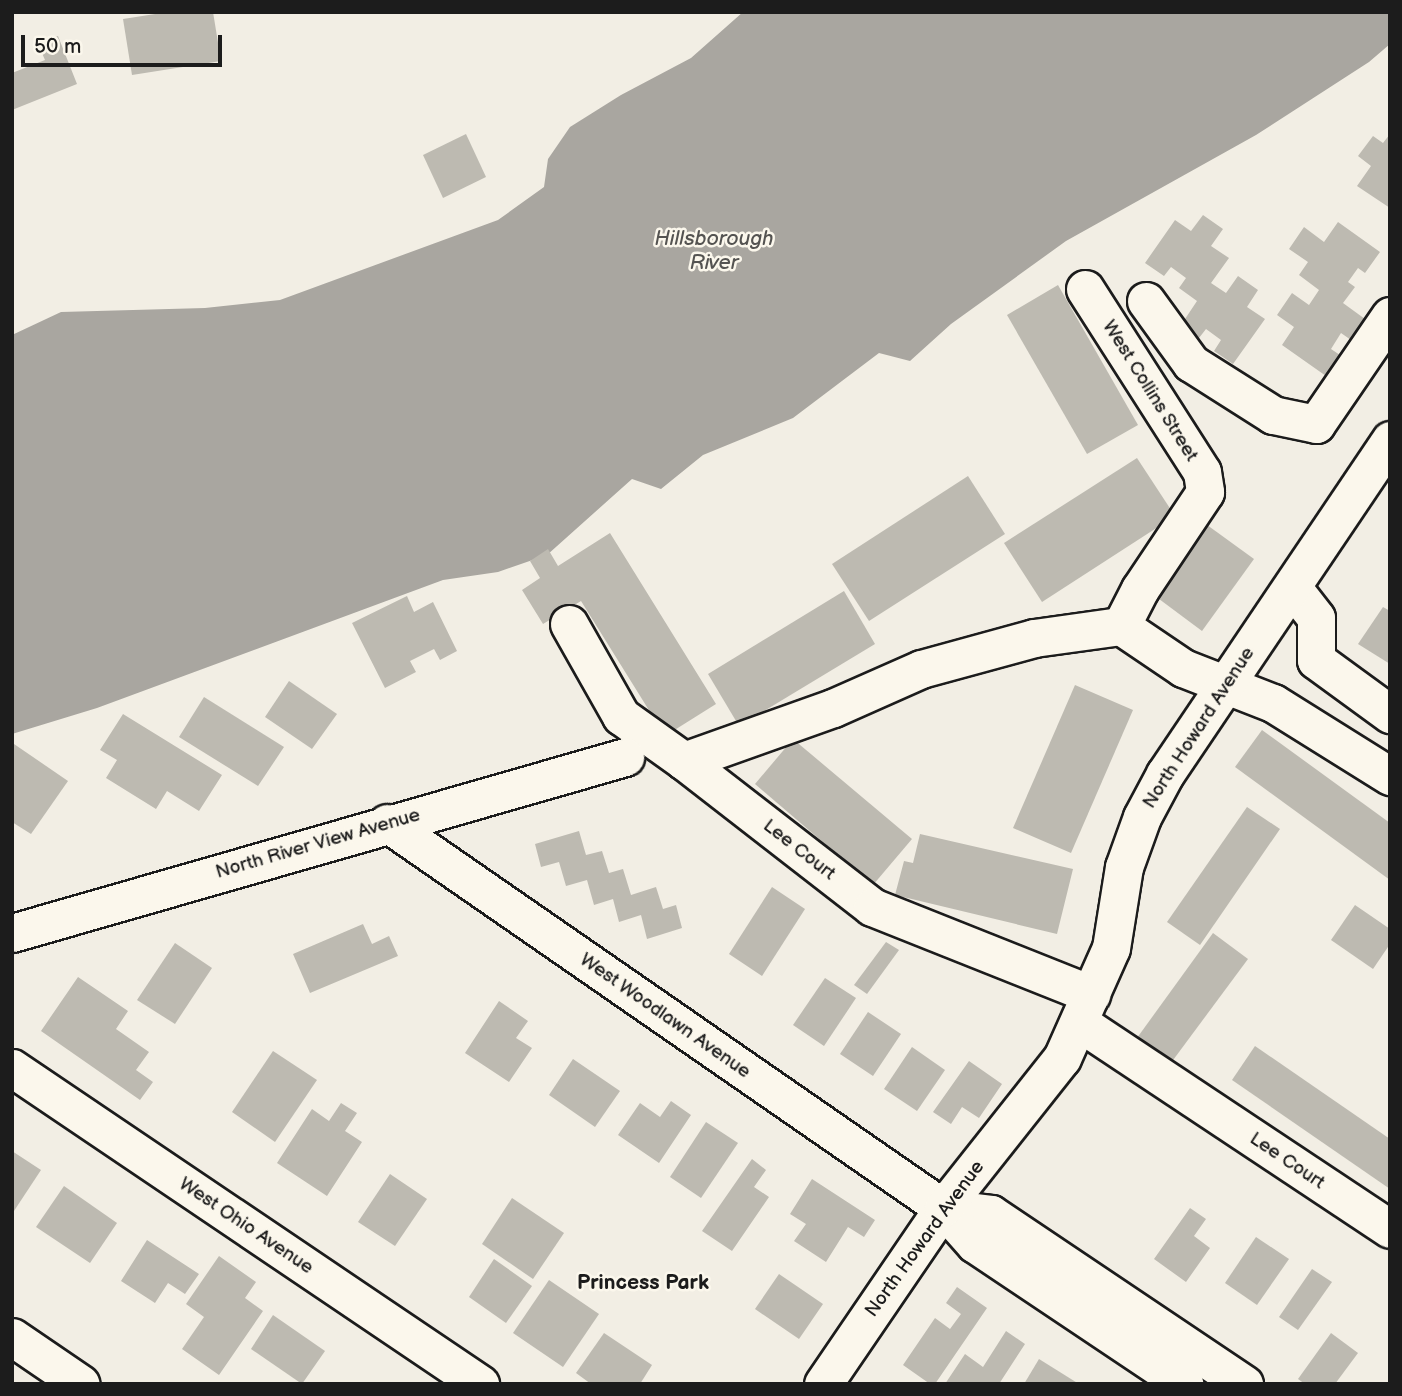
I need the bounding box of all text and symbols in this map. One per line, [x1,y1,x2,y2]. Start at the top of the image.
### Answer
scale bar [24,21,226,65]
text: 50 m [34,34,81,59]
water label: Hillsborough River [655,226,773,276]
street label: West Collins Street [1097,316,1203,466]
street label: North Howard Avenue [1138,643,1260,813]
street label: North River View Avenue [213,804,423,884]
street label: Lee Court [758,815,840,885]
street label: West Woodlawn Avenue [575,948,755,1084]
street label: Lee Court [1245,1128,1329,1194]
street label: North Howard Avenue [861,1156,989,1322]
street label: West Ohio Avenue [175,1173,317,1279]
district label: Princess Park [577,1270,709,1296]

